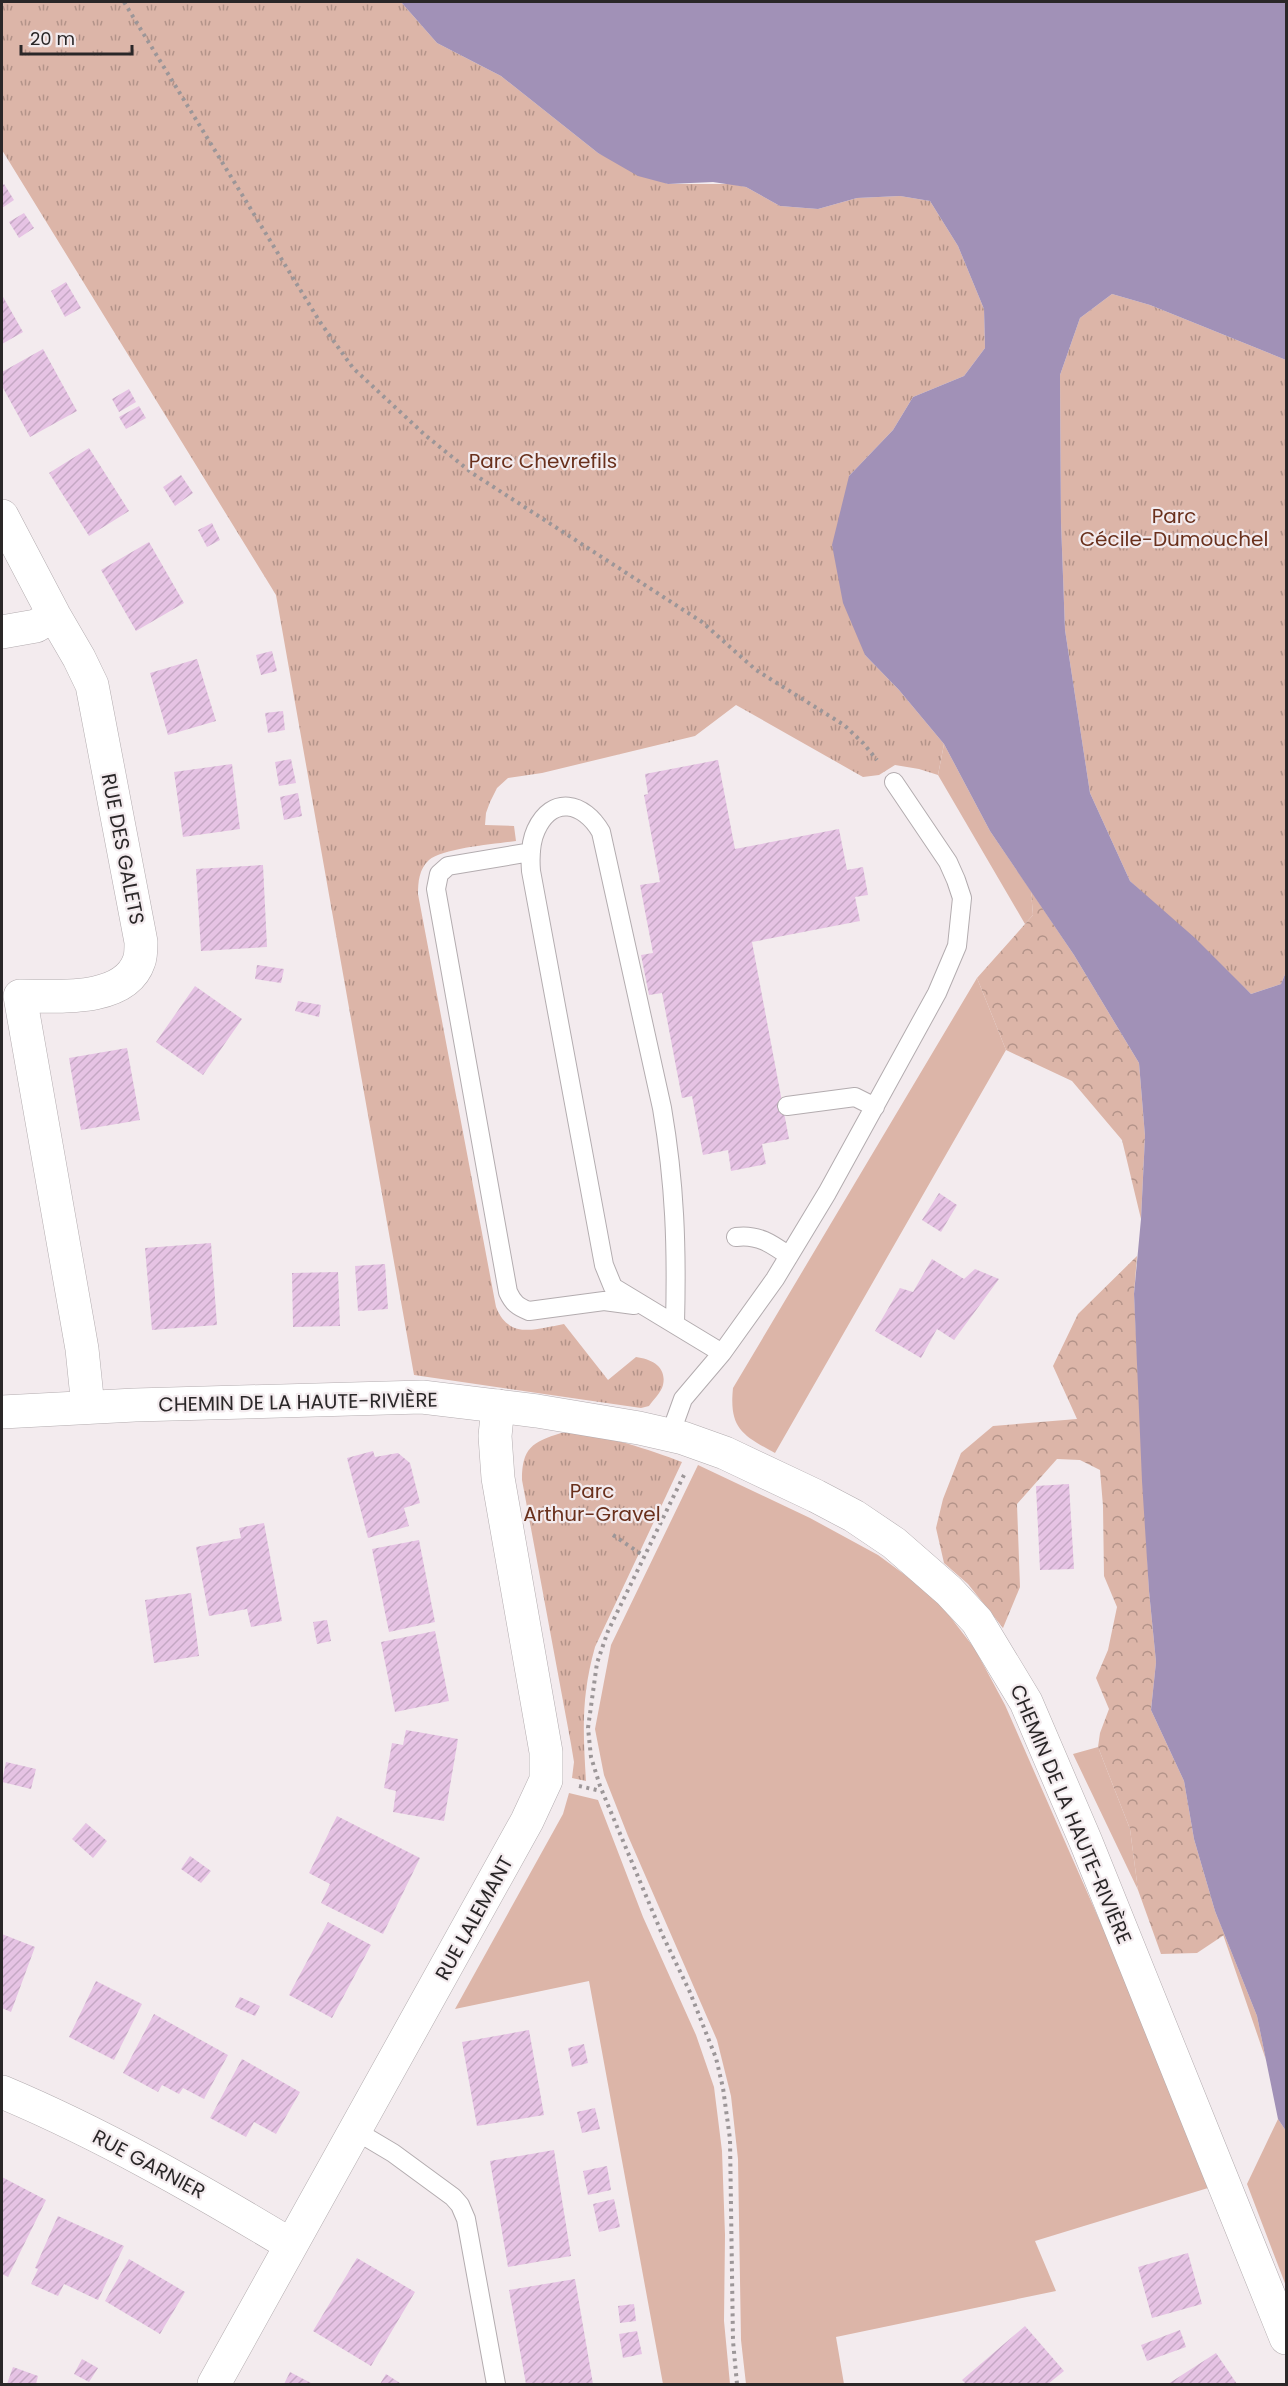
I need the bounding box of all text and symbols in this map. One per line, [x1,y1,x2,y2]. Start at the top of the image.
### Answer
scale bar [21,18,132,56]
text: 20 m [30,26,75,51]
park label: Parc Chevrefils [469,447,617,475]
park label: Parc Cécile-Dumouchel [1080,502,1268,553]
street label: RUE DES GALETS [95,771,151,927]
street label: CHEMIN DE LA HAUTE-RIVIÈRE [158,1386,438,1418]
park label: Parc Arthur-Gravel [523,1477,661,1528]
street label: CHEMIN DE LA HAUTE-RIVIÈRE [1004,1680,1138,1948]
street label: RUE LALEMANT [428,1851,520,1985]
street label: RUE GARNIER [88,2123,210,2205]

